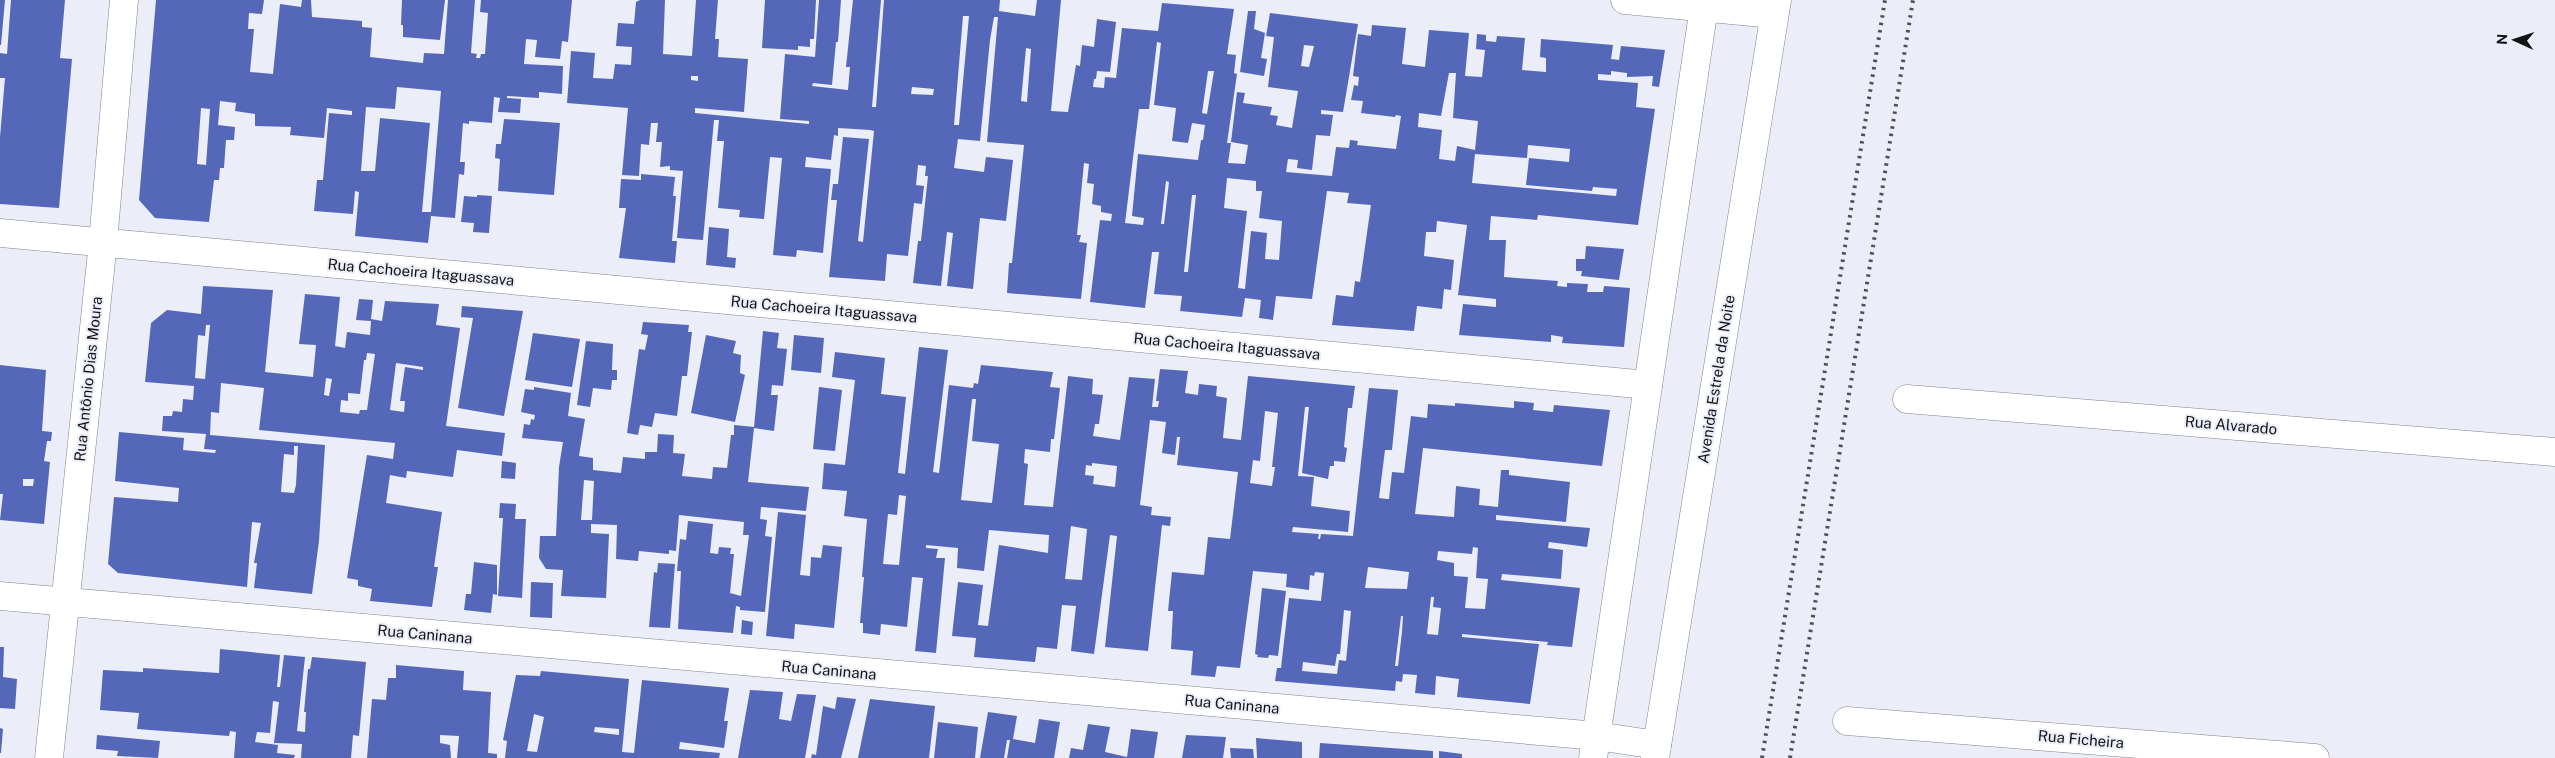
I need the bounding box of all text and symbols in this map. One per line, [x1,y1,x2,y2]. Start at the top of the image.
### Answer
north arrow [2490,15,2540,65]
text: N [2494,33,2510,45]
street label: Rua Cachoeira Itaguassava [327,255,515,289]
street label: Rua Cachoeira Itaguassava [730,292,918,326]
street label: Avenida Estrela da Noite [1694,294,1738,464]
street label: Rua Antônio Dias Moura [71,296,105,462]
street label: Rua Cachoeira Itaguassava [1133,329,1321,363]
street label: Rua Alvarado [2184,412,2278,438]
street label: Rua Caninana [377,621,473,647]
street label: Rua Caninana [781,657,877,683]
street label: Rua Caninana [1184,691,1280,717]
street label: Rua Ficheira [2037,727,2125,751]

